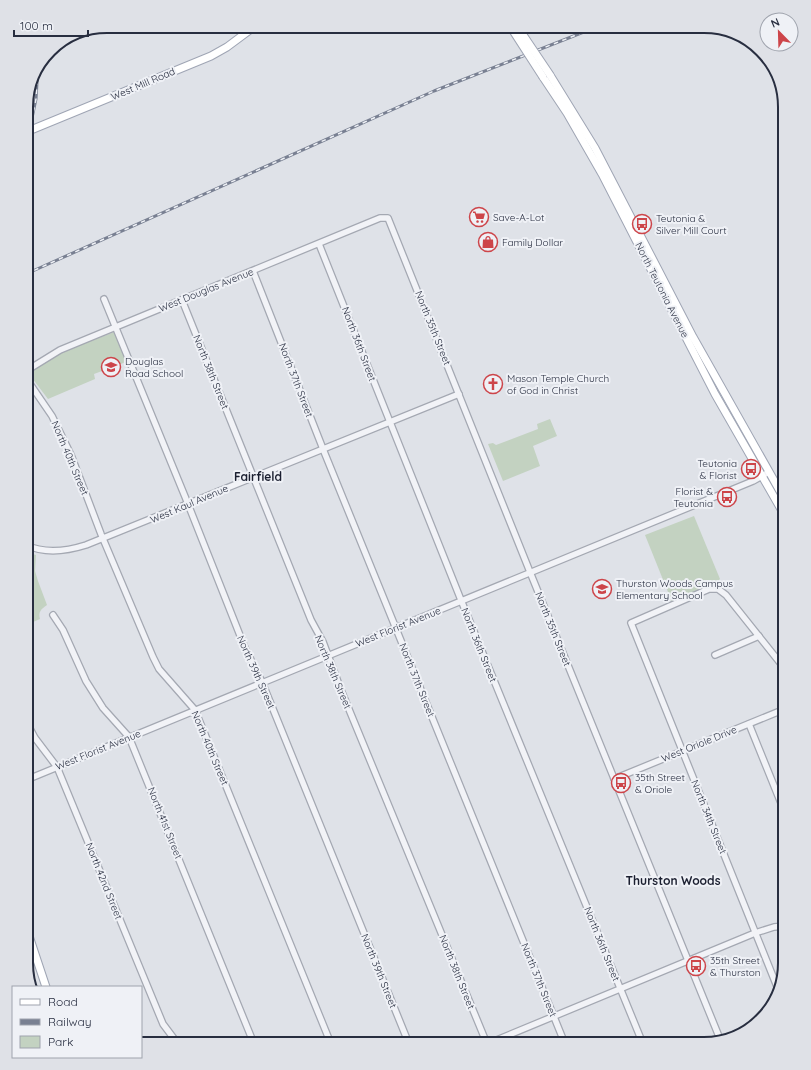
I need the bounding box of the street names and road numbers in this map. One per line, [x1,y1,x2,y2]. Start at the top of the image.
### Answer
street label: West Mill Road [109,65,177,103]
street label: North Teutonia Avenue [632,240,692,340]
street label: West Douglas Avenue [157,265,256,315]
street label: North 35th Street [412,289,454,368]
street label: North 36th Street [339,305,379,384]
street label: North 38th Street [190,333,232,411]
street label: North 37th Street [276,341,316,420]
street label: North 40th Street [49,419,92,498]
street label: West Kaul Avenue [148,482,230,526]
street label: North 35th Street [532,590,574,669]
street label: West Florist Avenue [353,604,443,650]
street label: North 36th Street [458,606,500,684]
street label: North 39th Street [234,633,278,711]
street label: North 38th Street [312,633,355,711]
street label: North 37th Street [396,641,438,719]
street label: North 40th Street [189,709,232,788]
street label: West Oriole Drive [659,723,739,765]
street label: West Florist Avenue [53,727,143,773]
street label: North 34th Street [688,778,730,856]
street label: North 41st Street [145,785,185,861]
street label: North 42nd Street [83,841,126,922]
street label: North 36th Street [581,905,623,983]
street label: North 39th Street [358,932,400,1011]
street label: North 38th Street [436,933,478,1011]
street label: North 37th Street [518,941,560,1019]

